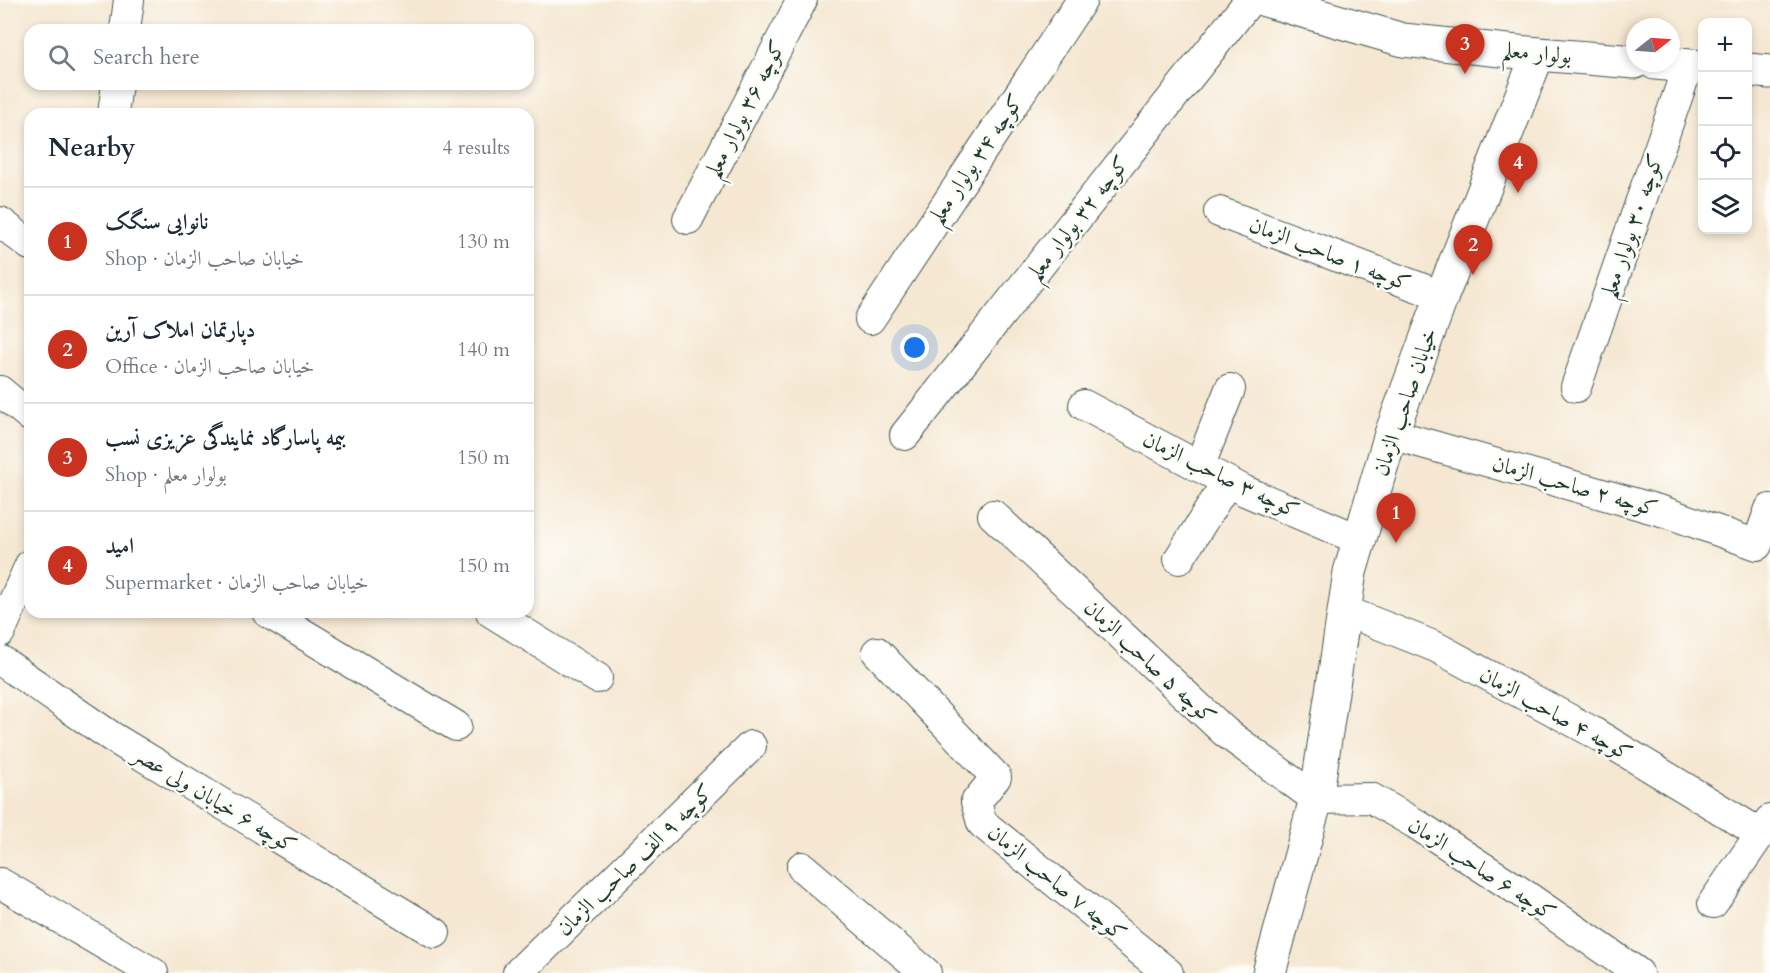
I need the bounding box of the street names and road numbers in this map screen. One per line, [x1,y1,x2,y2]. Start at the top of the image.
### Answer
street label: کوچه ۳۶ بولوار معلم [697,35,799,186]
street label: بولوار معلم [1500,35,1573,78]
street label: کوچه ۳۴ بولوار معلم [921,88,1037,234]
street label: کوچه ۳۲ بولوار معلم [1020,149,1142,291]
street label: کوچه ۳۰ بولوار معلم [1593,150,1677,305]
street label: کوچه ۱ صاحب الزمان [1245,209,1415,299]
street label: خیابان صاحب الزمان [1366,324,1444,480]
street label: کوچه ۳ صاحب الزمان [1138,424,1304,526]
street label: کوچه ۲ صاحب الزمان [1489,448,1661,524]
street label: کوچه ۵ صاحب الزمان [1077,593,1223,731]
street label: کوچه ۴ صاحب الزمان [1474,659,1638,769]
street label: کوچه ۶ خیابان ولی عصر [126,738,302,861]
street label: کوچه ۹ الف صاحب الزمان [550,777,720,943]
street label: کوچه ۶ صاحب الزمان [1402,810,1562,928]
street label: کوچه ۷ صاحب الزمان [981,818,1133,948]

